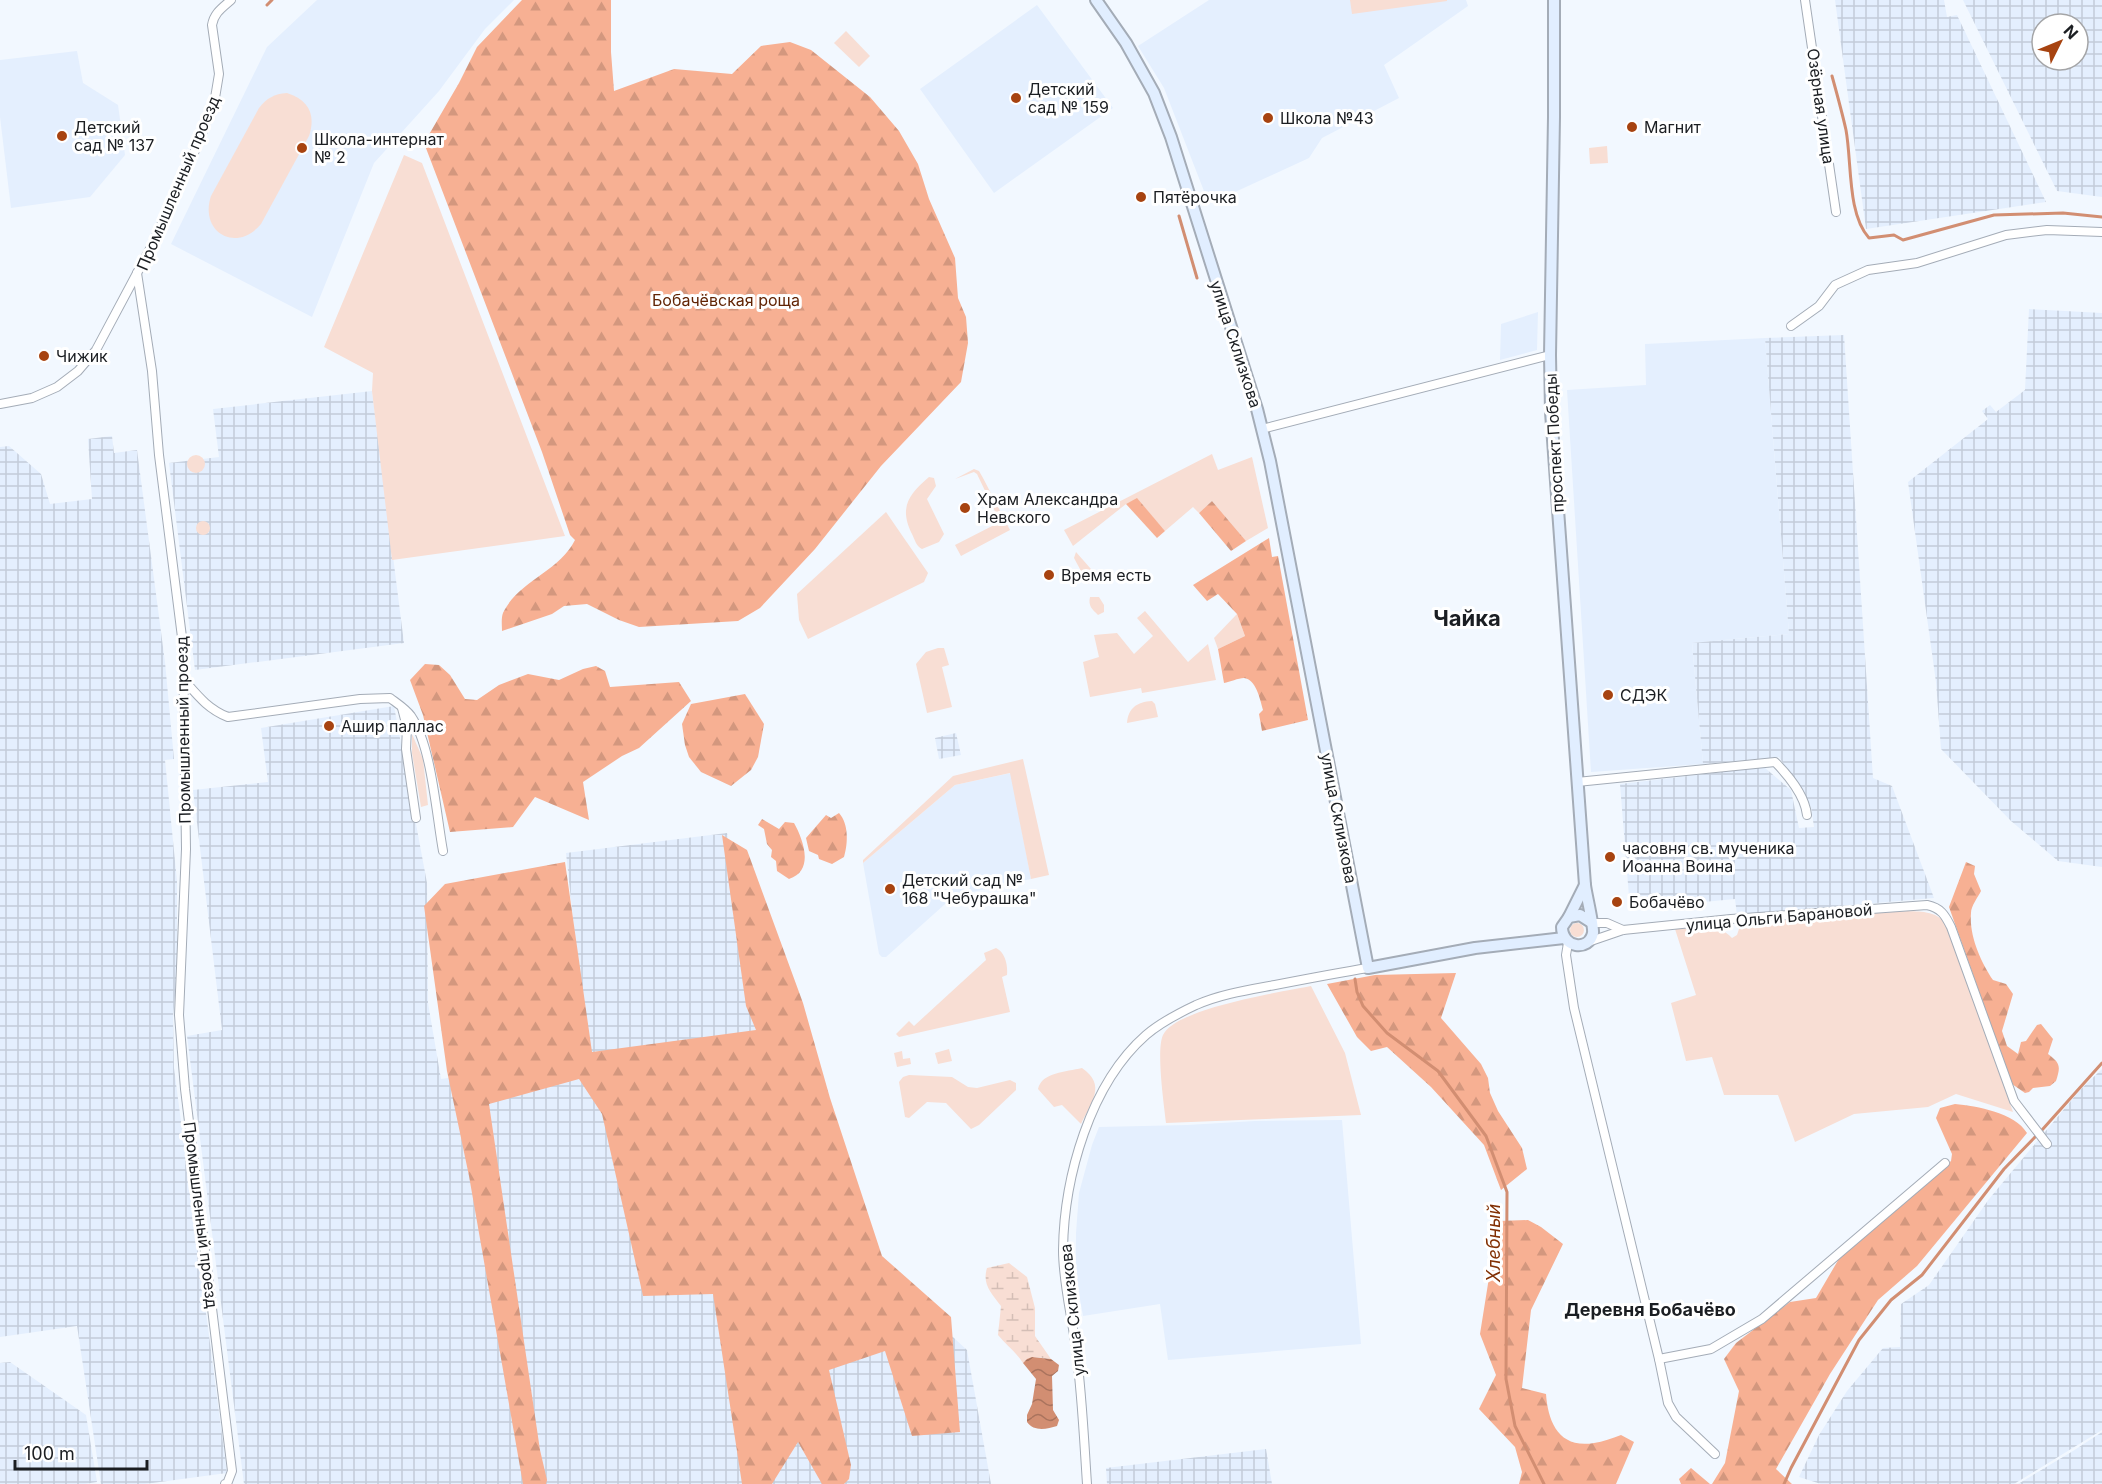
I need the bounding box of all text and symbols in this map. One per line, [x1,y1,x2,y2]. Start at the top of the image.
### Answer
north arrow [2030,12,2090,72]
text: N [2059,20,2082,43]
street label: Озёрная улица [1803,47,1839,165]
place label: Детский сад № 159 [1028,79,1109,117]
marker: Детский сад № 159 [1009,91,1023,105]
street label: Промышленный проезд [132,93,224,273]
place label: Школа №43 [1280,108,1374,128]
marker: Школа №43 [1261,111,1275,125]
place label: Детский сад № 137 [74,117,154,155]
place label: Магнит [1644,117,1702,137]
marker: Магнит [1625,120,1639,134]
marker: Детский сад № 137 [55,129,69,143]
place label: Школа-интернат № 2 [314,129,444,167]
marker: Школа-интернат № 2 [295,141,309,155]
place label: Пятёрочка [1153,187,1237,207]
marker: Пятёрочка [1134,190,1148,204]
street label: улица Склизкова [1206,278,1266,410]
park label: Бобачёвская роща [652,290,800,310]
place label: Чижик [56,346,108,366]
marker: Чижик [37,349,51,363]
street label: проспект Победы [1540,373,1568,513]
place label: Храм Александра Невского [977,489,1118,527]
marker: Храм Александра Невского [958,501,972,515]
place label: Время есть [1061,565,1151,585]
marker: Время есть [1042,568,1056,582]
district label: Чайка [1433,605,1501,631]
street label: Промышленный проезд [171,636,195,824]
place label: СДЭК [1620,685,1667,705]
marker: СДЭК [1601,688,1615,702]
place label: Ашир паллас [341,716,444,736]
marker: Ашир паллас [322,719,336,733]
street label: улица Склизкова [1317,751,1361,885]
place label: часовня св. мученика Иоанна Воина [1622,838,1795,876]
marker: часовня св. мученика Иоанна Воина [1603,850,1617,864]
place label: Детский сад № 168 "Чебурашка" [902,870,1036,908]
marker: Детский сад № 168 "Чебурашка" [883,882,897,896]
place label: Бобачёво [1629,892,1705,912]
marker: Бобачёво [1610,895,1624,909]
street label: улица Ольги Барановой [1685,899,1873,935]
street label: Промышленный проезд [180,1121,222,1309]
water label: Хлебный [1483,1204,1504,1283]
street label: улица Склизкова [1055,1243,1089,1377]
district label: Деревня Бобачёво [1564,1299,1736,1320]
scale bar [15,1433,147,1471]
text: 100 m [24,1443,75,1464]

